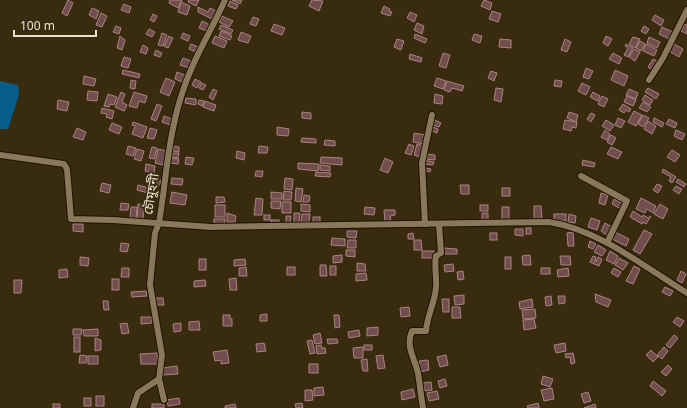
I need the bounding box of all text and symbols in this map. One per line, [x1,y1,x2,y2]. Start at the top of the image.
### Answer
scale bar [14,12,96,38]
text: 100 m [20,19,55,35]
street label: চৌমুহনী [140,172,164,216]

